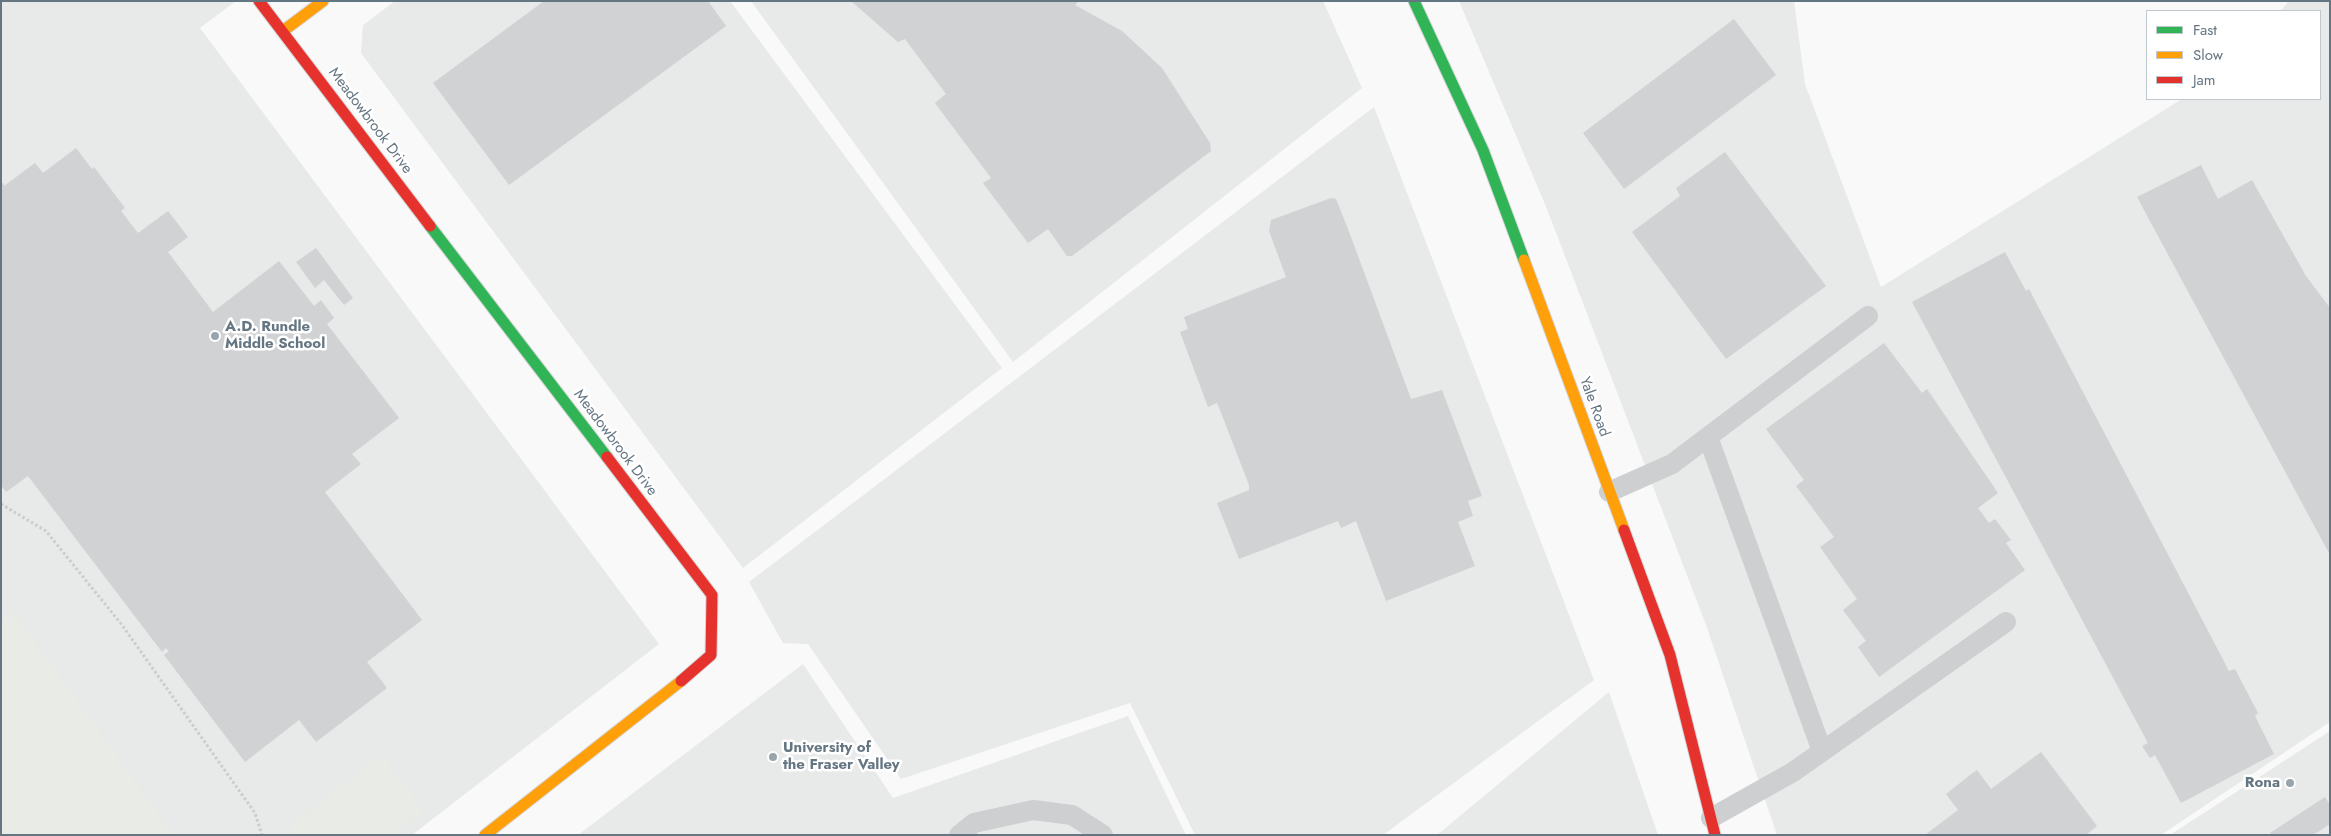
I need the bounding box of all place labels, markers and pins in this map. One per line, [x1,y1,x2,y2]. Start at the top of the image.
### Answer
place label: A.D. Rundle Middle School [225,318,325,353]
marker: A.D. Rundle Middle School [209,330,221,342]
place label: University of the Fraser Valley [783,739,900,774]
marker: University of the Fraser Valley [767,751,779,763]
place label: Rona [2245,774,2280,792]
marker: Rona [2284,777,2296,789]

